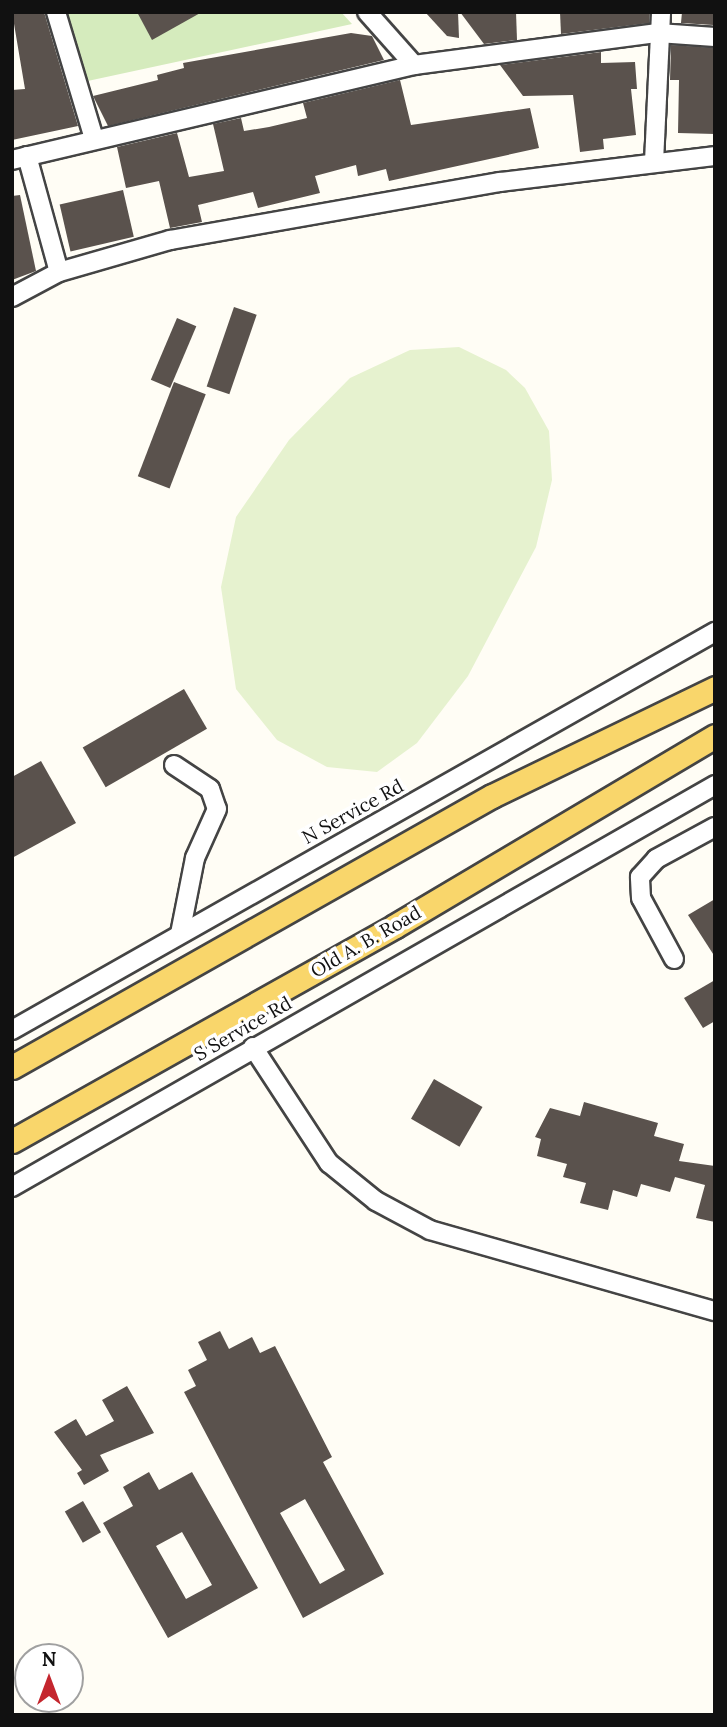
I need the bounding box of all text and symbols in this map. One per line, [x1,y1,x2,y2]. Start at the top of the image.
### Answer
street label: N Service Rd [298,775,408,849]
street label: Old A. B. Road [307,901,425,983]
street label: S Service Rd [190,992,296,1066]
north arrow [14,1643,84,1713]
text: N [42,1647,56,1671]

